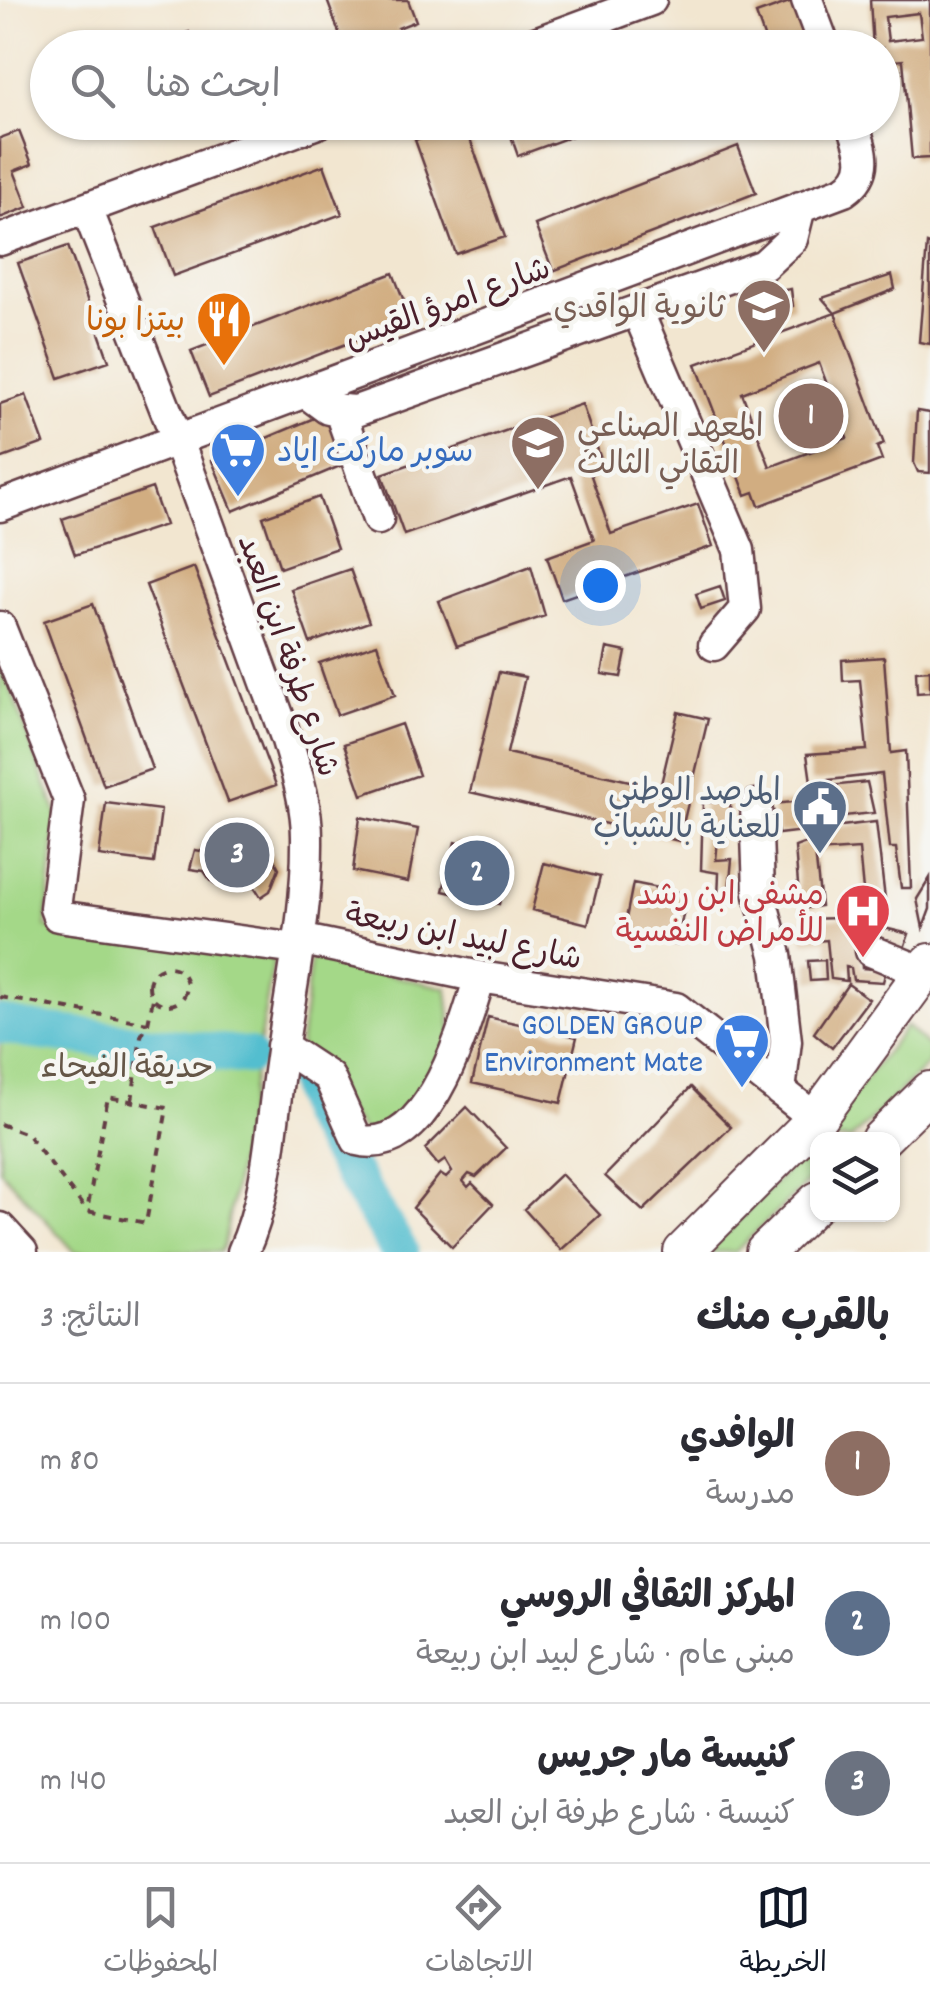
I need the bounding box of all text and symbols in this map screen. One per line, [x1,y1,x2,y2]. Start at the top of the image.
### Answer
search box [30,30,900,140]
icon: search [65,58,120,113]
text: ابحث هنا [145,61,281,116]
street label: شارع امرؤ القيس [339,248,558,365]
school or university icon: ثانوية الواقدي [734,276,794,355]
place label: ثانوية الواقدي [554,288,727,334]
restaurant icon: بيتزا بونا [194,289,254,368]
place label: بيتزا بونا [86,301,185,347]
pin: 1 [778,378,844,454]
place label: المعهد الصناعي التقاني الثالث [577,407,764,490]
school or university icon: المعهد الصناعي التقاني الثالث [508,413,568,492]
supermarket icon: سوبر ماركت اياد [208,420,268,499]
place label: سوبر ماركت اياد [277,432,474,478]
street label: شارع طرفة ابن العبد [222,529,348,784]
your location [575,560,626,611]
place label: المرصد الوطني للعناية بالشباب [593,771,781,854]
public building icon: المرصد الوطني للعناية بالشباب [790,777,850,856]
pin: 3 [204,818,270,892]
pin: 2 [444,836,510,910]
place label: مشفى ابن رشد للأمراض النفسية [616,875,824,958]
hospital icon: مشفى ابن رشد للأمراض النفسية [833,881,893,960]
street label: شارع لبيد ابن ربيعة [341,894,585,985]
place label: GOLDEN GROUP Environment Mate [484,1005,703,1088]
supermarket icon: GOLDEN GROUP Environment Mate [712,1011,772,1090]
park label: حديقة الفيحاء [41,1048,213,1094]
map controls [810,1132,900,1222]
button: layers [810,1132,900,1222]
text: بالقرب منك [696,1291,890,1351]
text: النتائج: 3 [40,1297,141,1343]
text: الوافدي [680,1412,795,1467]
text: 80 m [40,1440,100,1486]
text: 1 [854,1440,861,1486]
text: مدرسة [706,1474,795,1520]
text: المركز الثقافي الروسي [500,1572,795,1627]
text: 100 m [40,1600,111,1646]
text: 2 [851,1600,865,1646]
text: مبنى عام · شارع لبيد ابن ربيعة [416,1634,795,1680]
text: كنيسة مار جريس [537,1732,795,1787]
text: 140 m [40,1760,107,1806]
text: 3 [850,1760,865,1806]
text: كنيسة · شارع طرفة ابن العبد [443,1794,795,1840]
tab: المحفوظات [103,1880,219,1986]
tab: الاتجاهات [425,1880,533,1986]
tab: الخريطة [739,1880,827,1986]

